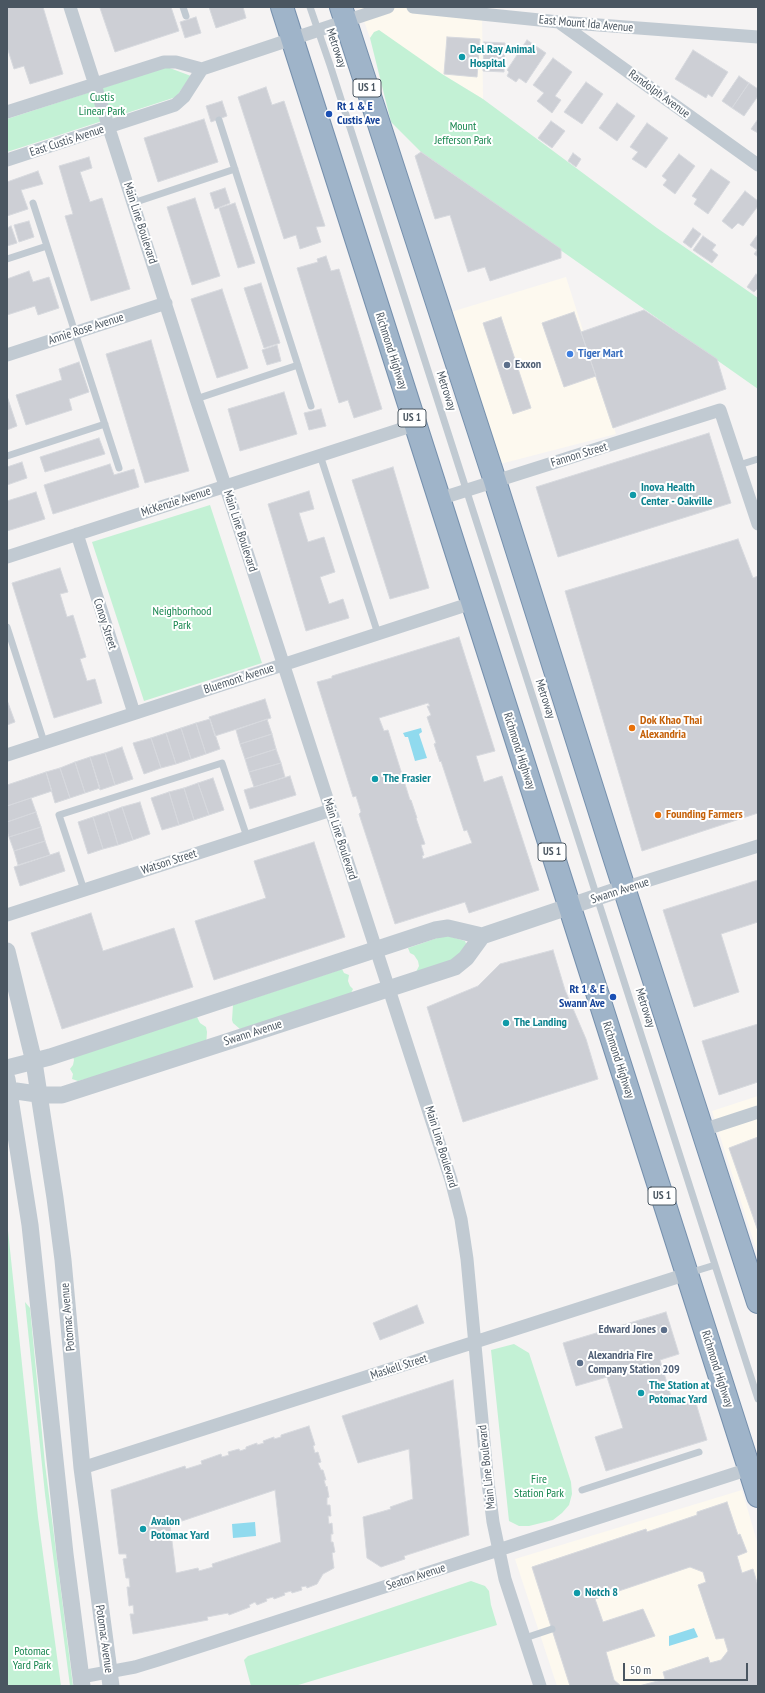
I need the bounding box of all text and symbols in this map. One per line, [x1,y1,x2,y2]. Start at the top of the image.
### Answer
street label: East Mount Ida Avenue [538,13,634,35]
street label: Metroway [323,26,349,70]
place label: Del Ray Animal Hospital [470,43,535,71]
marker: Del Ray Animal Hospital [457,52,467,62]
street label: Randolph Avenue [625,67,693,121]
road number: US 1 [353,79,381,97]
park label: Custis Linear Park [79,91,125,119]
place label: Rt 1 & E Custis Ave [337,100,380,128]
marker: Rt 1 & E Custis Ave [324,109,334,119]
park label: Mount Jefferson Park [434,120,492,148]
street label: East Custis Avenue [28,122,106,160]
street label: Main Line Boulevard [120,180,160,266]
street label: Annie Rose Avenue [46,310,126,348]
street label: Richmond Highway [372,311,410,391]
place label: Tiger Mart [578,347,623,361]
marker: Tiger Mart [565,349,575,359]
place label: Exxon [515,358,541,372]
marker: Exxon [502,360,512,370]
street label: Metroway [433,369,459,413]
road number: US 1 [398,409,426,427]
street label: Fannon Street [549,440,609,470]
place label: Inova Health Center - Oakville [641,481,712,509]
street label: McKenzie Avenue [139,484,213,520]
street label: Main Line Boulevard [220,488,260,574]
marker: Inova Health Center - Oakville [628,490,638,500]
street label: Conoy Street [90,597,120,651]
park label: Neighborhood Park [152,605,212,633]
street label: Bluemont Avenue [202,661,276,697]
street label: Metroway [532,677,558,721]
street label: Richmond Highway [500,711,538,791]
place label: Dok Khao Thai Alexandria [640,714,702,742]
marker: Dok Khao Thai Alexandria [627,723,637,733]
place label: The Frasier [383,772,431,786]
marker: The Frasier [370,774,380,784]
street label: Main Line Boulevard [320,796,360,882]
place label: Founding Farmers [666,808,743,822]
marker: Founding Farmers [653,810,663,820]
road number: US 1 [538,843,566,861]
street label: Watson Street [139,846,199,878]
street label: Swann Avenue [589,875,651,907]
place label: Rt 1 & E Swann Ave [559,983,605,1011]
street label: Metroway [632,986,658,1030]
marker: Rt 1 & E Swann Ave [608,992,618,1002]
place label: The Landing [514,1016,567,1030]
street label: Swann Avenue [222,1017,284,1049]
marker: The Landing [501,1018,511,1028]
street label: Richmond Highway [599,1020,637,1100]
street label: Main Line Boulevard [422,1104,460,1190]
road number: US 1 [648,1187,676,1205]
street label: Potomac Avenue [58,1282,78,1352]
place label: Edward Jones [599,1323,656,1337]
marker: Edward Jones [659,1325,669,1335]
street label: Richmond Highway [698,1329,736,1409]
place label: Alexandria Fire Company Station 209 [588,1349,680,1377]
street label: Maskell Street [369,1351,429,1383]
marker: Alexandria Fire Company Station 209 [575,1358,585,1368]
place label: The Station at Potomac Yard [649,1379,709,1407]
marker: The Station at Potomac Yard [636,1388,646,1398]
street label: Main Line Boulevard [475,1424,499,1510]
park label: Fire Station Park [514,1473,564,1501]
place label: Avalon Potomac Yard [151,1515,209,1543]
marker: Avalon Potomac Yard [138,1524,148,1534]
street label: Seaton Avenue [385,1561,447,1593]
place label: Notch 8 [585,1586,618,1600]
marker: Notch 8 [572,1588,582,1598]
street label: Potomac Avenue [92,1604,116,1674]
park label: Potomac Yard Park [13,1645,51,1673]
scale bar [625,1655,750,1681]
text: 50 m [630,1662,651,1677]

